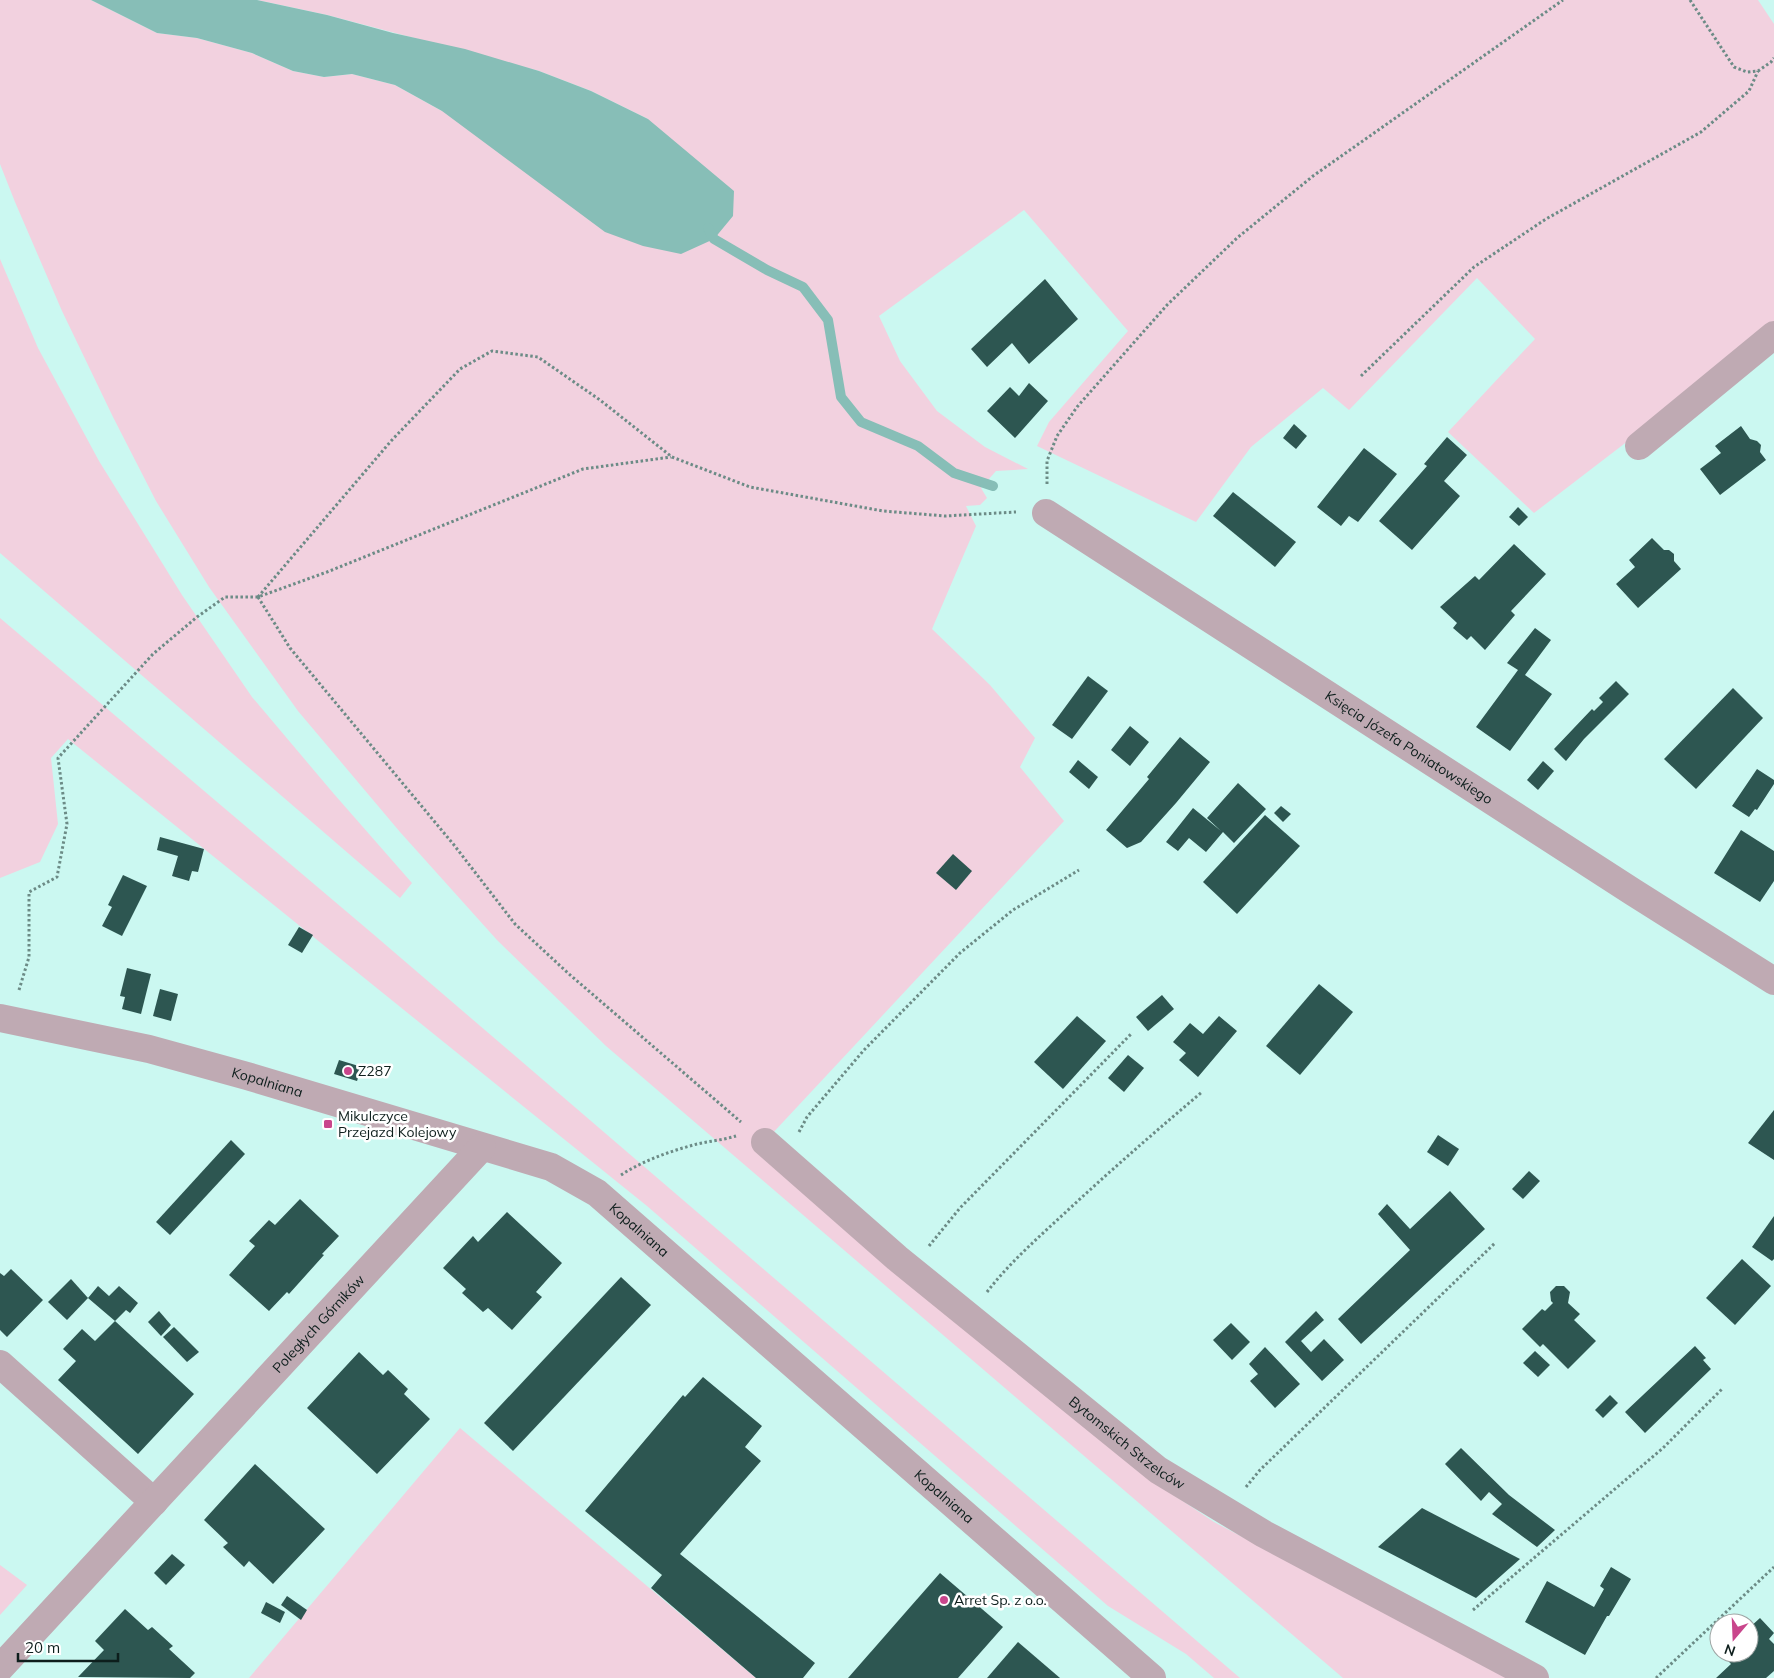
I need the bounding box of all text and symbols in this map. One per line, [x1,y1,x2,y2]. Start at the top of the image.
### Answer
street label: Księcia Józefa Poniatowskiego [1322,687,1496,808]
place label: Z287 [358,1062,392,1080]
street label: Kopalniana [230,1063,305,1101]
marker: Z287 [342,1065,354,1077]
place label: Mikulczyce Przejazd Kolejowy [338,1107,457,1141]
marker: Mikulczyce Przejazd Kolejowy [322,1118,334,1130]
street label: Kopalniana [606,1199,673,1261]
street label: Poległych Górników [269,1271,368,1377]
street label: Bytomskich Strzelców [1065,1392,1188,1493]
street label: Kopalniana [911,1465,978,1527]
place label: Arret Sp. z o.o. [954,1591,1047,1609]
marker: Arret Sp. z o.o. [938,1594,950,1606]
north arrow [1709,1613,1759,1663]
scale bar [18,1630,118,1662]
text: 20 m [25,1638,60,1657]
text: N [1722,1640,1738,1661]

